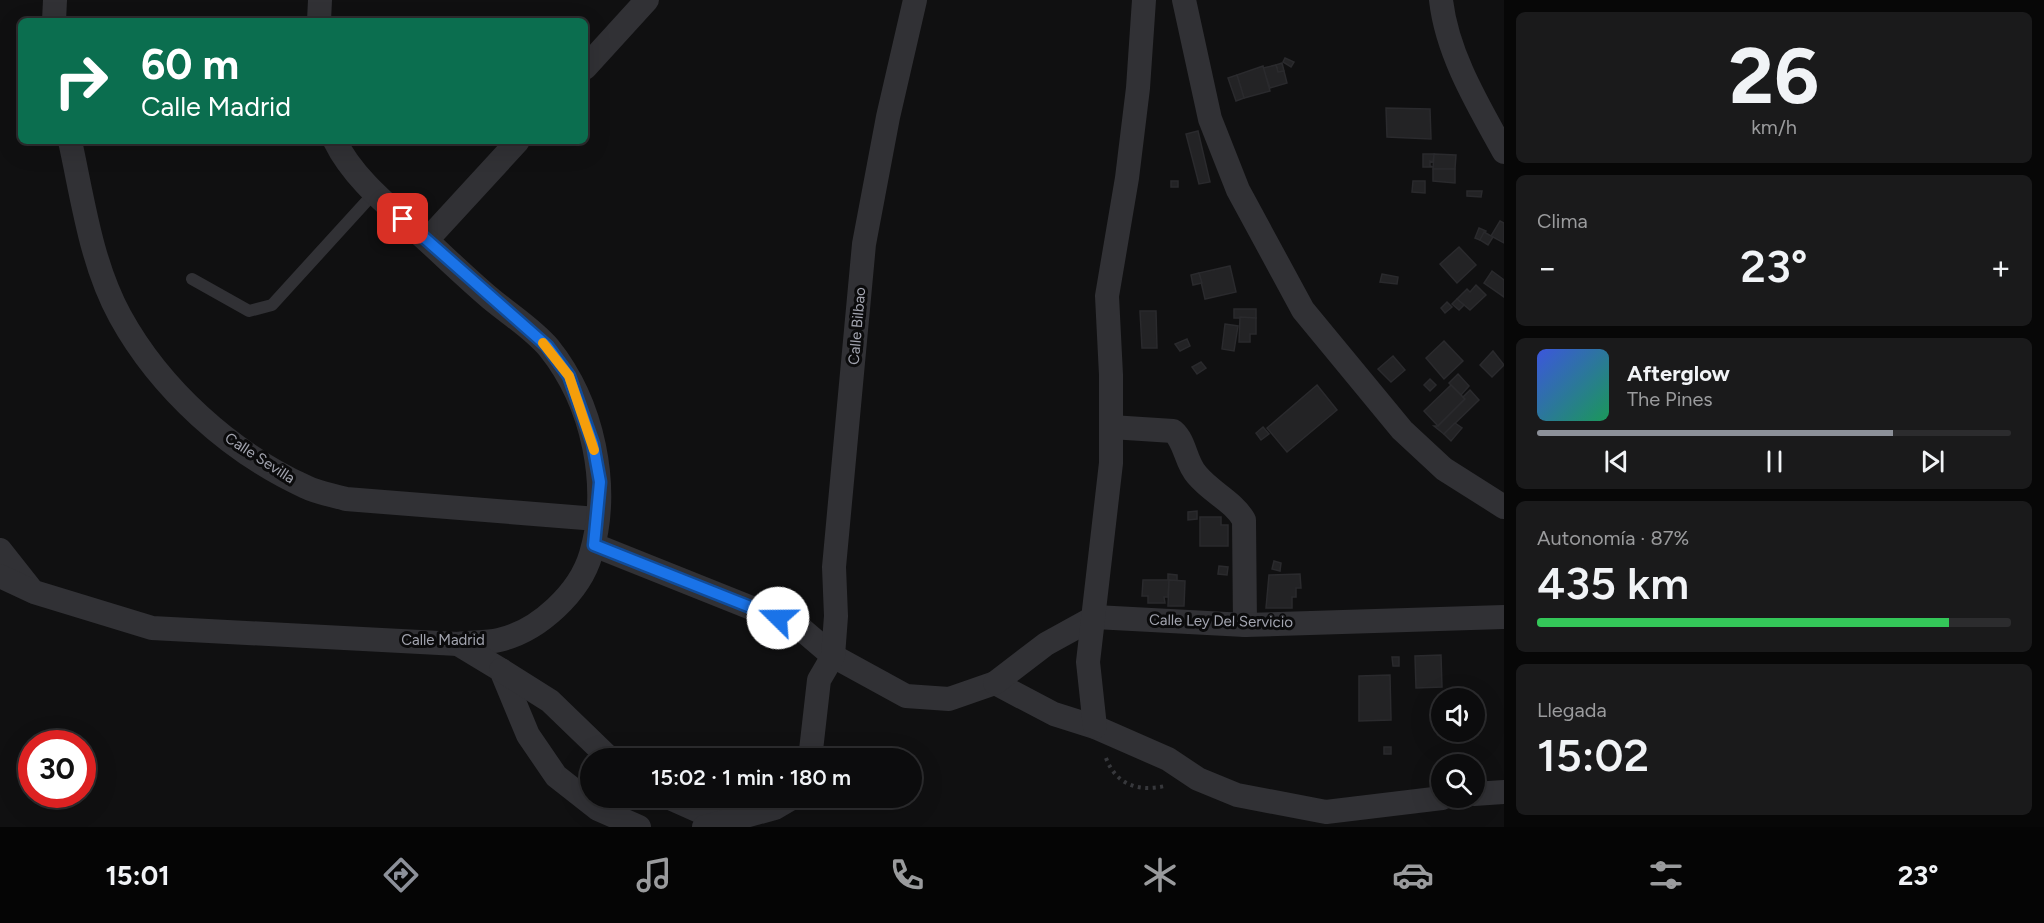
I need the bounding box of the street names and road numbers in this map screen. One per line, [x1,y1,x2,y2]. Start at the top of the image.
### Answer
street label: Calle Bilbao [845,286,869,366]
street label: Calle Sevilla [222,429,298,487]
street label: Calle Ley Del Servicio [1149,611,1293,631]
street label: Calle Madrid [401,631,485,649]

